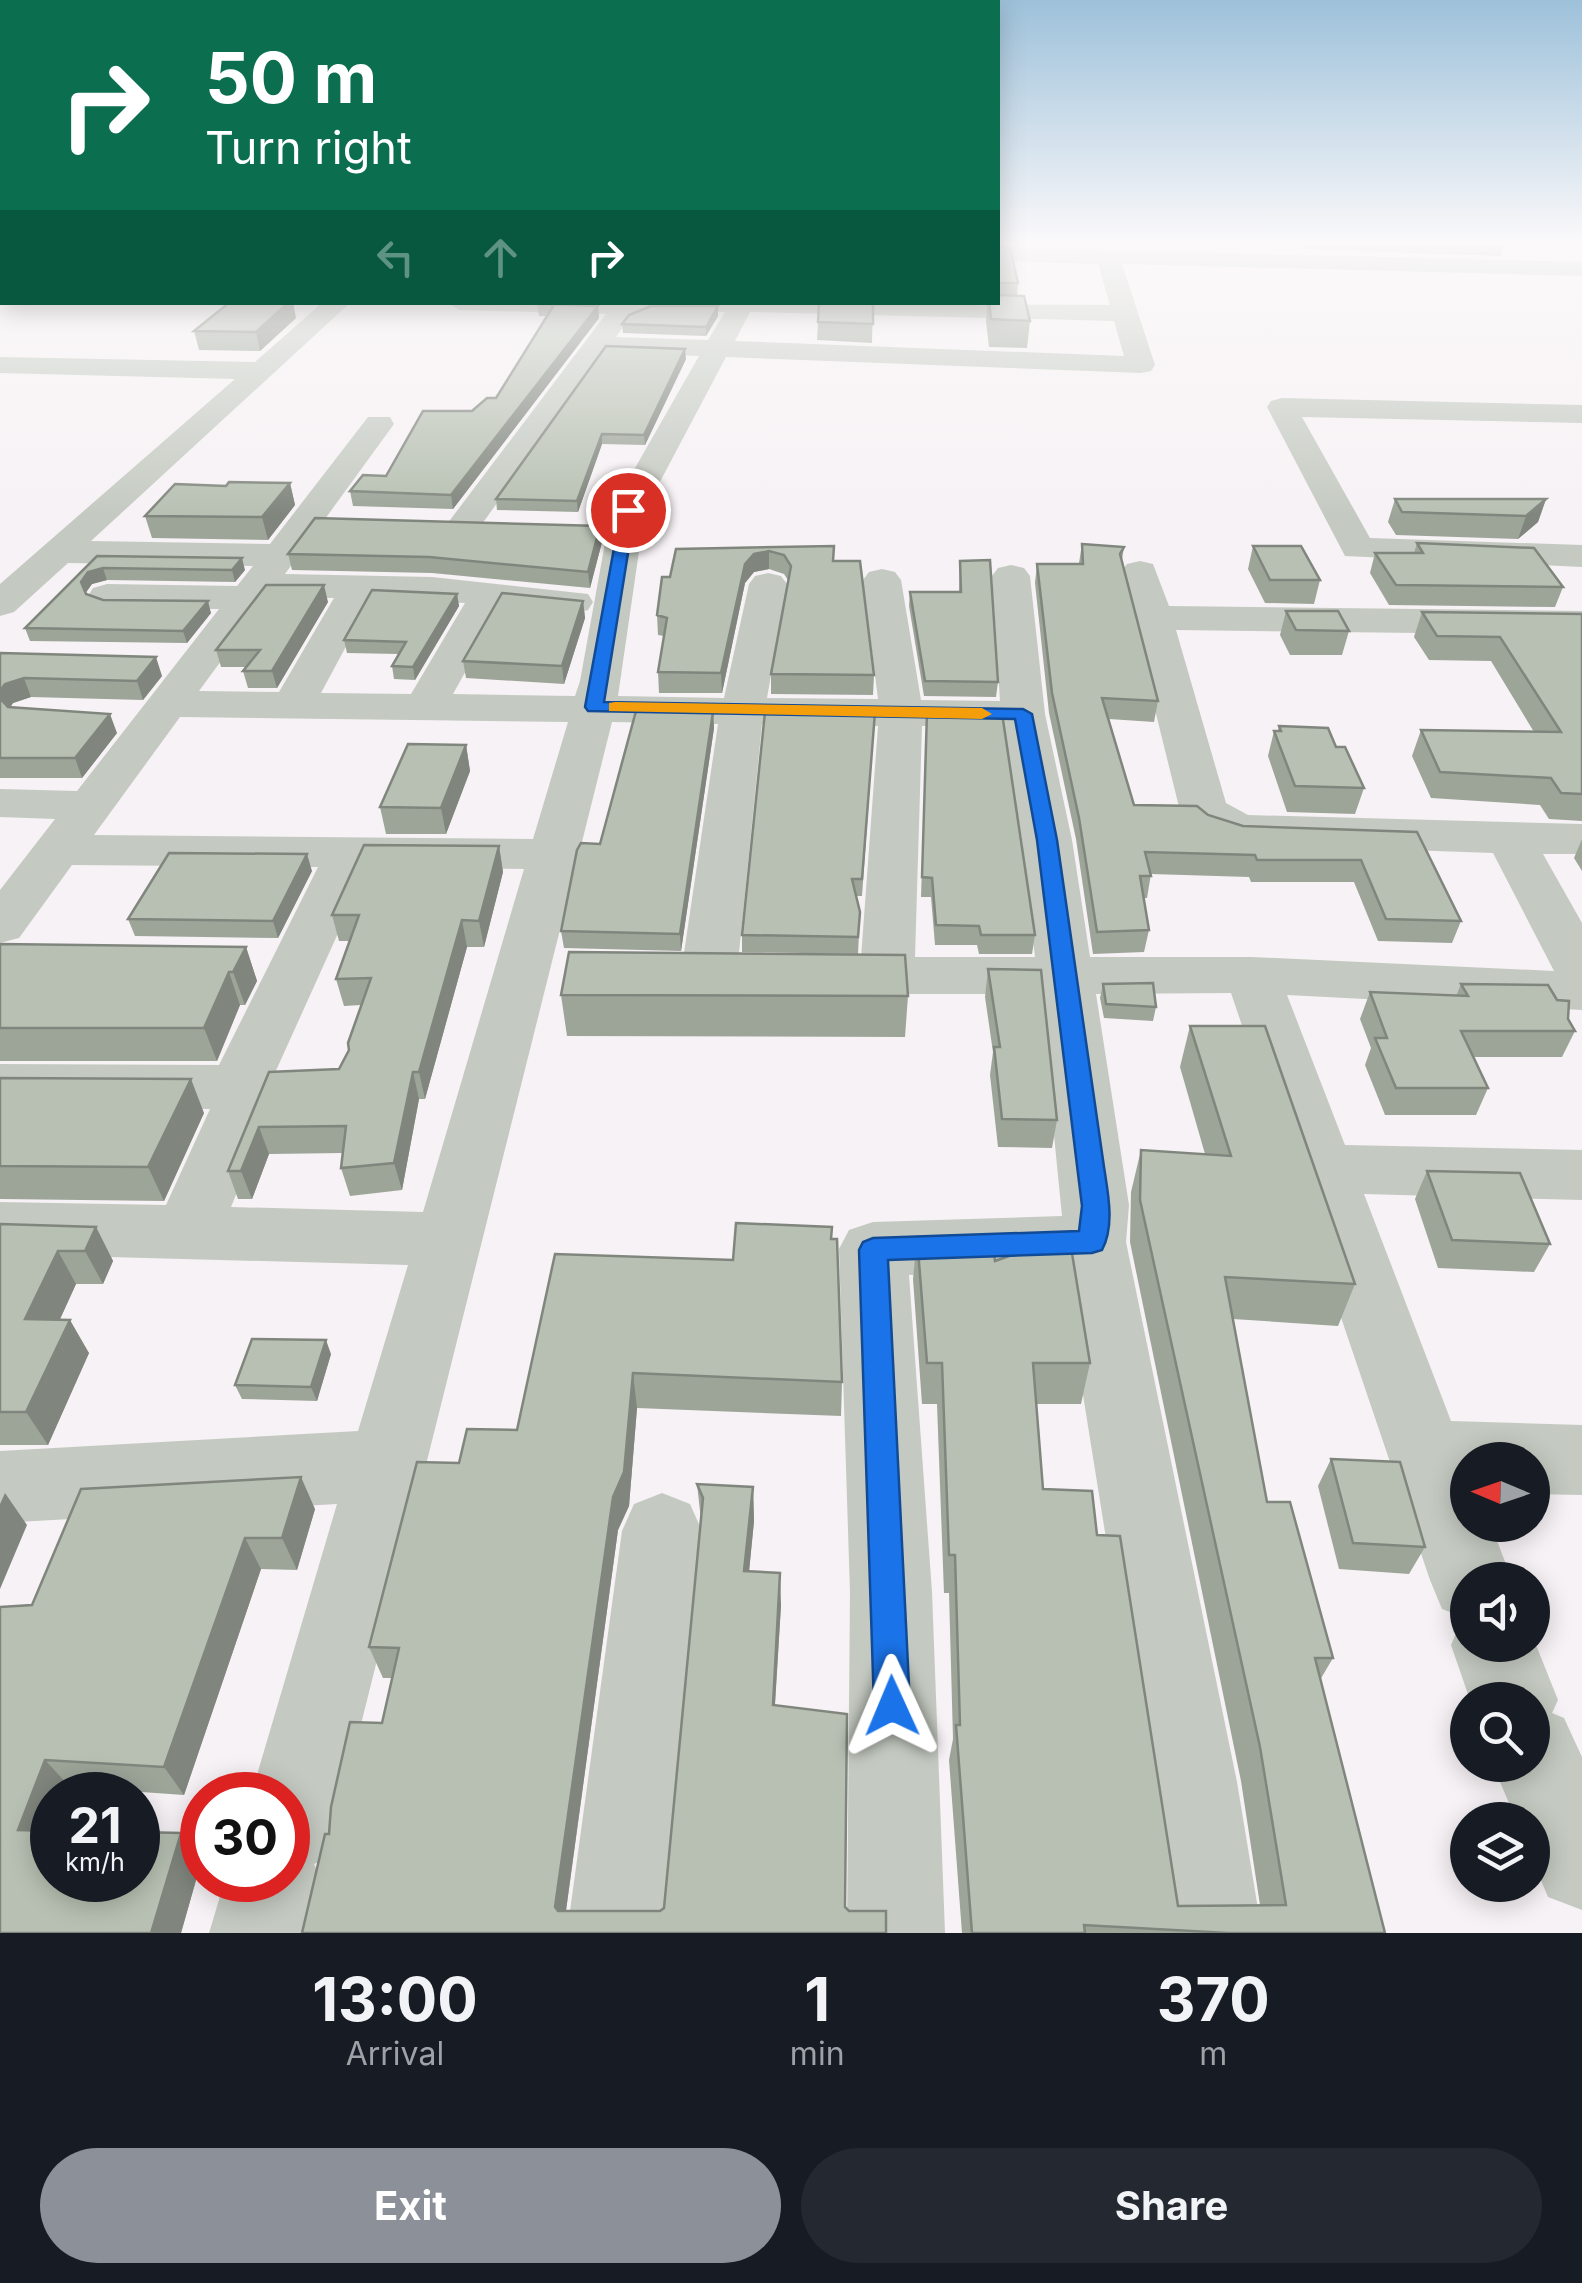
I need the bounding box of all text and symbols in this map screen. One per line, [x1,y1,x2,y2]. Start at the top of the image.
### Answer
text: 50 m [205,35,377,120]
icon: right [40,40,170,170]
text: Turn right [205,120,412,175]
icon: left [368,230,423,285]
icon: ahead [473,230,528,285]
icon: right [578,230,633,285]
pin [586,468,671,553]
icon: arrive [601,483,656,538]
north arrow [1450,1442,1550,1542]
map controls [1450,1442,1550,1902]
button: sound [1450,1562,1550,1662]
position arrow [840,1654,944,1758]
button: search [1450,1682,1550,1782]
speed limit sign: 30 [180,1772,310,1902]
text: 21 [68,1795,122,1855]
button: layers [1450,1802,1550,1902]
text: km/h [65,1847,125,1877]
text: 13:00 [312,1963,478,2035]
text: 1 [804,1963,830,2035]
text: 370 [1157,1963,1270,2035]
text: Arrival [346,2034,444,2073]
text: min [790,2034,845,2073]
text: m [1199,2034,1227,2073]
button: Exit [40,2148,781,2263]
button: Share [801,2148,1542,2263]

